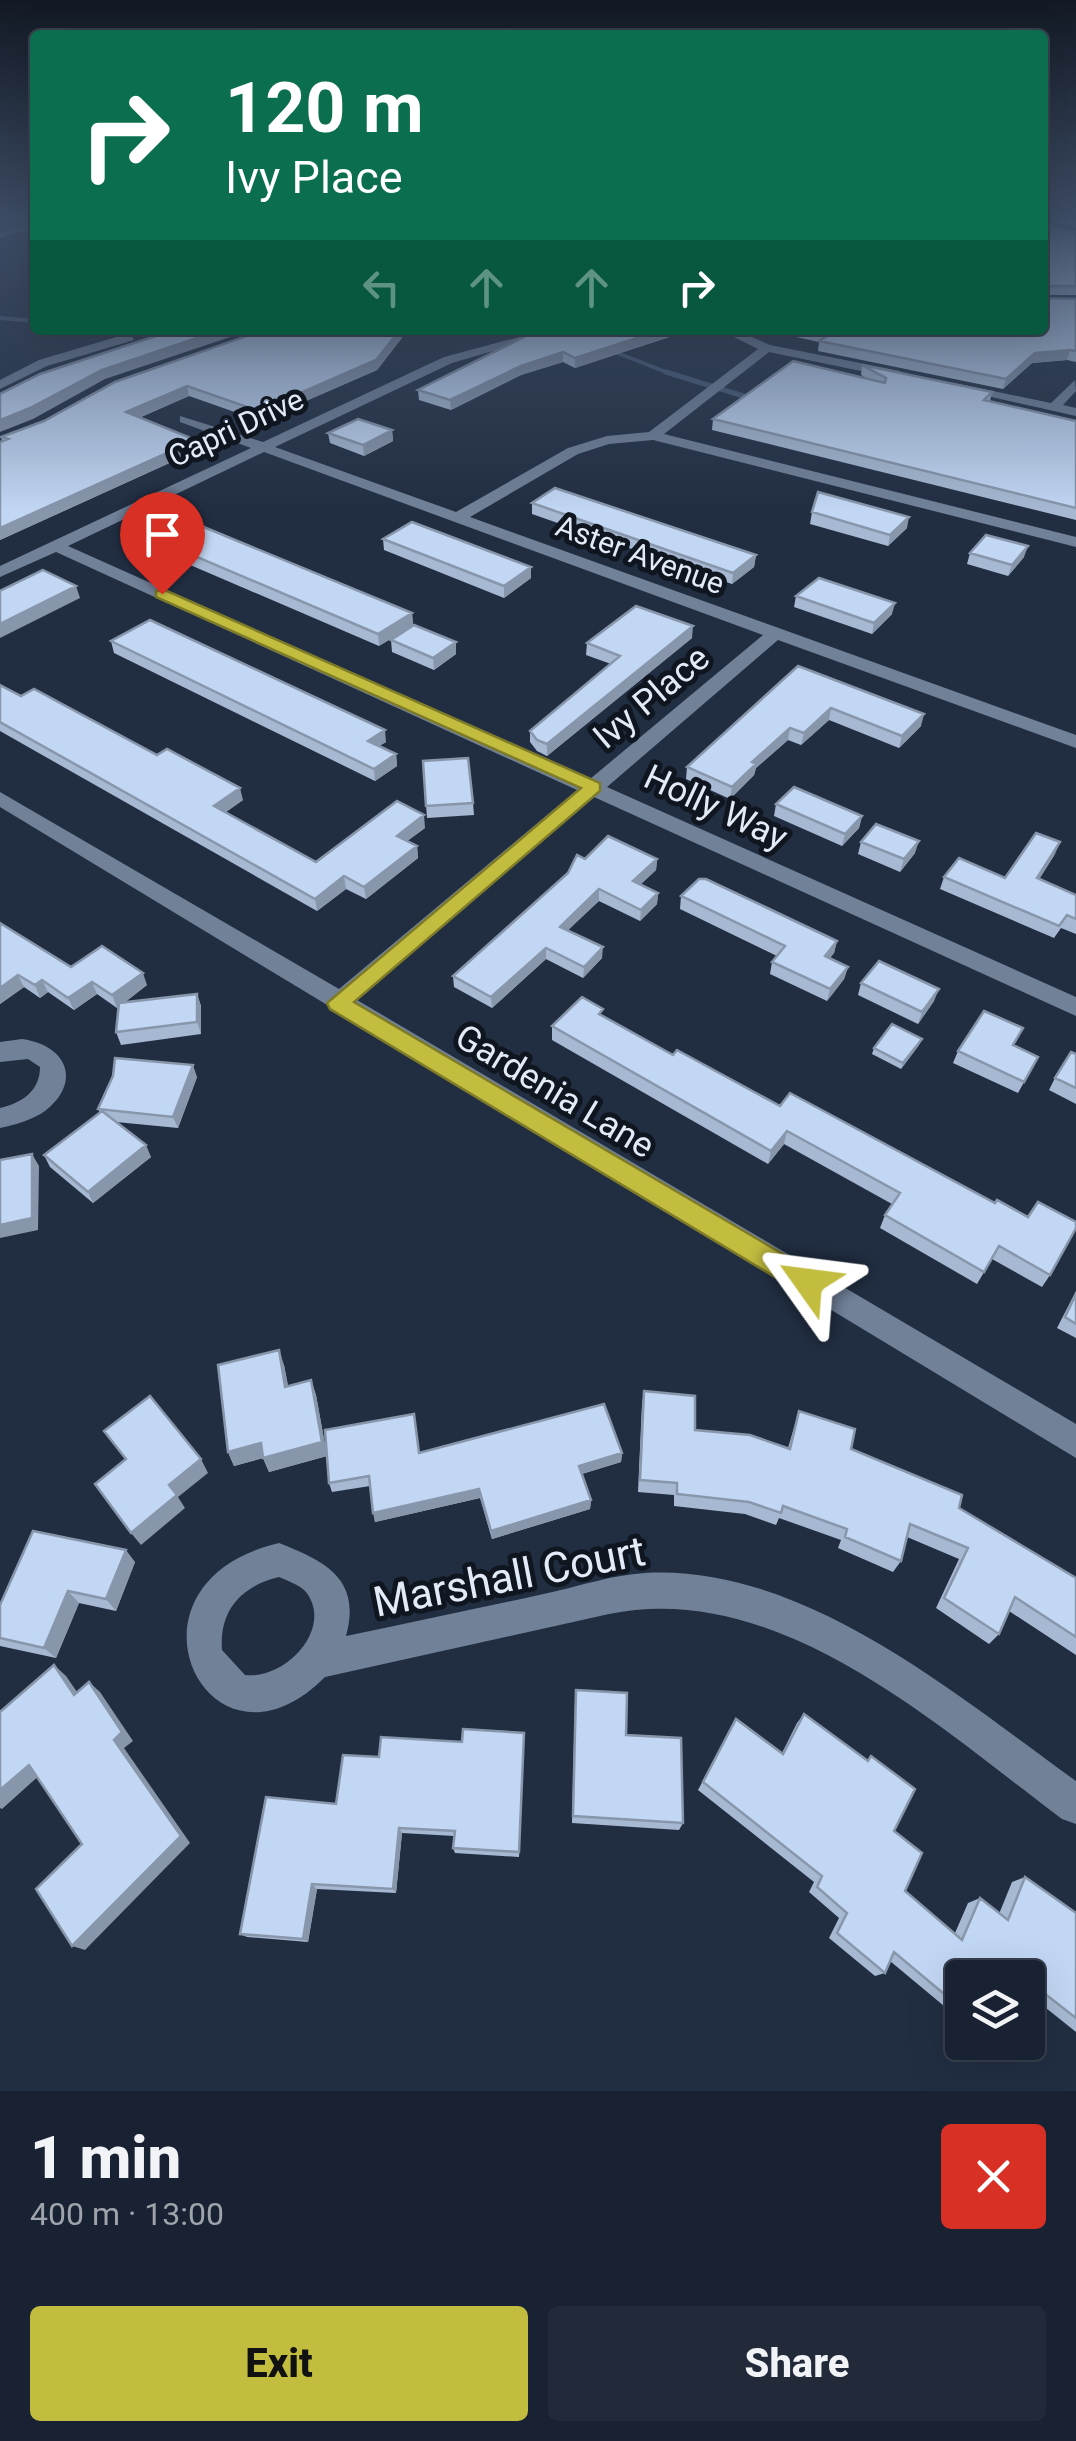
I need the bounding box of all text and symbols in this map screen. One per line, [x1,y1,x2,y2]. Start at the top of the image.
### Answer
text: 120 m [225,67,424,149]
icon: right [60,70,190,200]
text: Ivy Place [225,151,403,204]
icon: left [354,260,409,315]
icon: ahead [459,260,514,315]
icon: ahead [564,260,619,315]
icon: right [669,260,724,315]
street label: Capri Drive [163,381,309,474]
pin [120,492,205,595]
icon: arrive [135,507,190,562]
street label: Aster Avenue [551,508,729,601]
street label: Ivy Place [585,637,717,758]
street label: Holly Way [638,757,794,859]
street label: Gardenia Lane [448,1016,661,1167]
position arrow [756,1230,860,1334]
street label: Marshall Court [369,1526,649,1627]
map controls [945,1960,1045,2060]
button: layers [945,1960,1045,2060]
text: 1 min [30,2122,181,2193]
button: close [941,2124,1046,2229]
text: 400 m · 13:00 [30,2195,224,2233]
button: Exit [30,2306,528,2421]
button: Share [548,2306,1046,2421]

